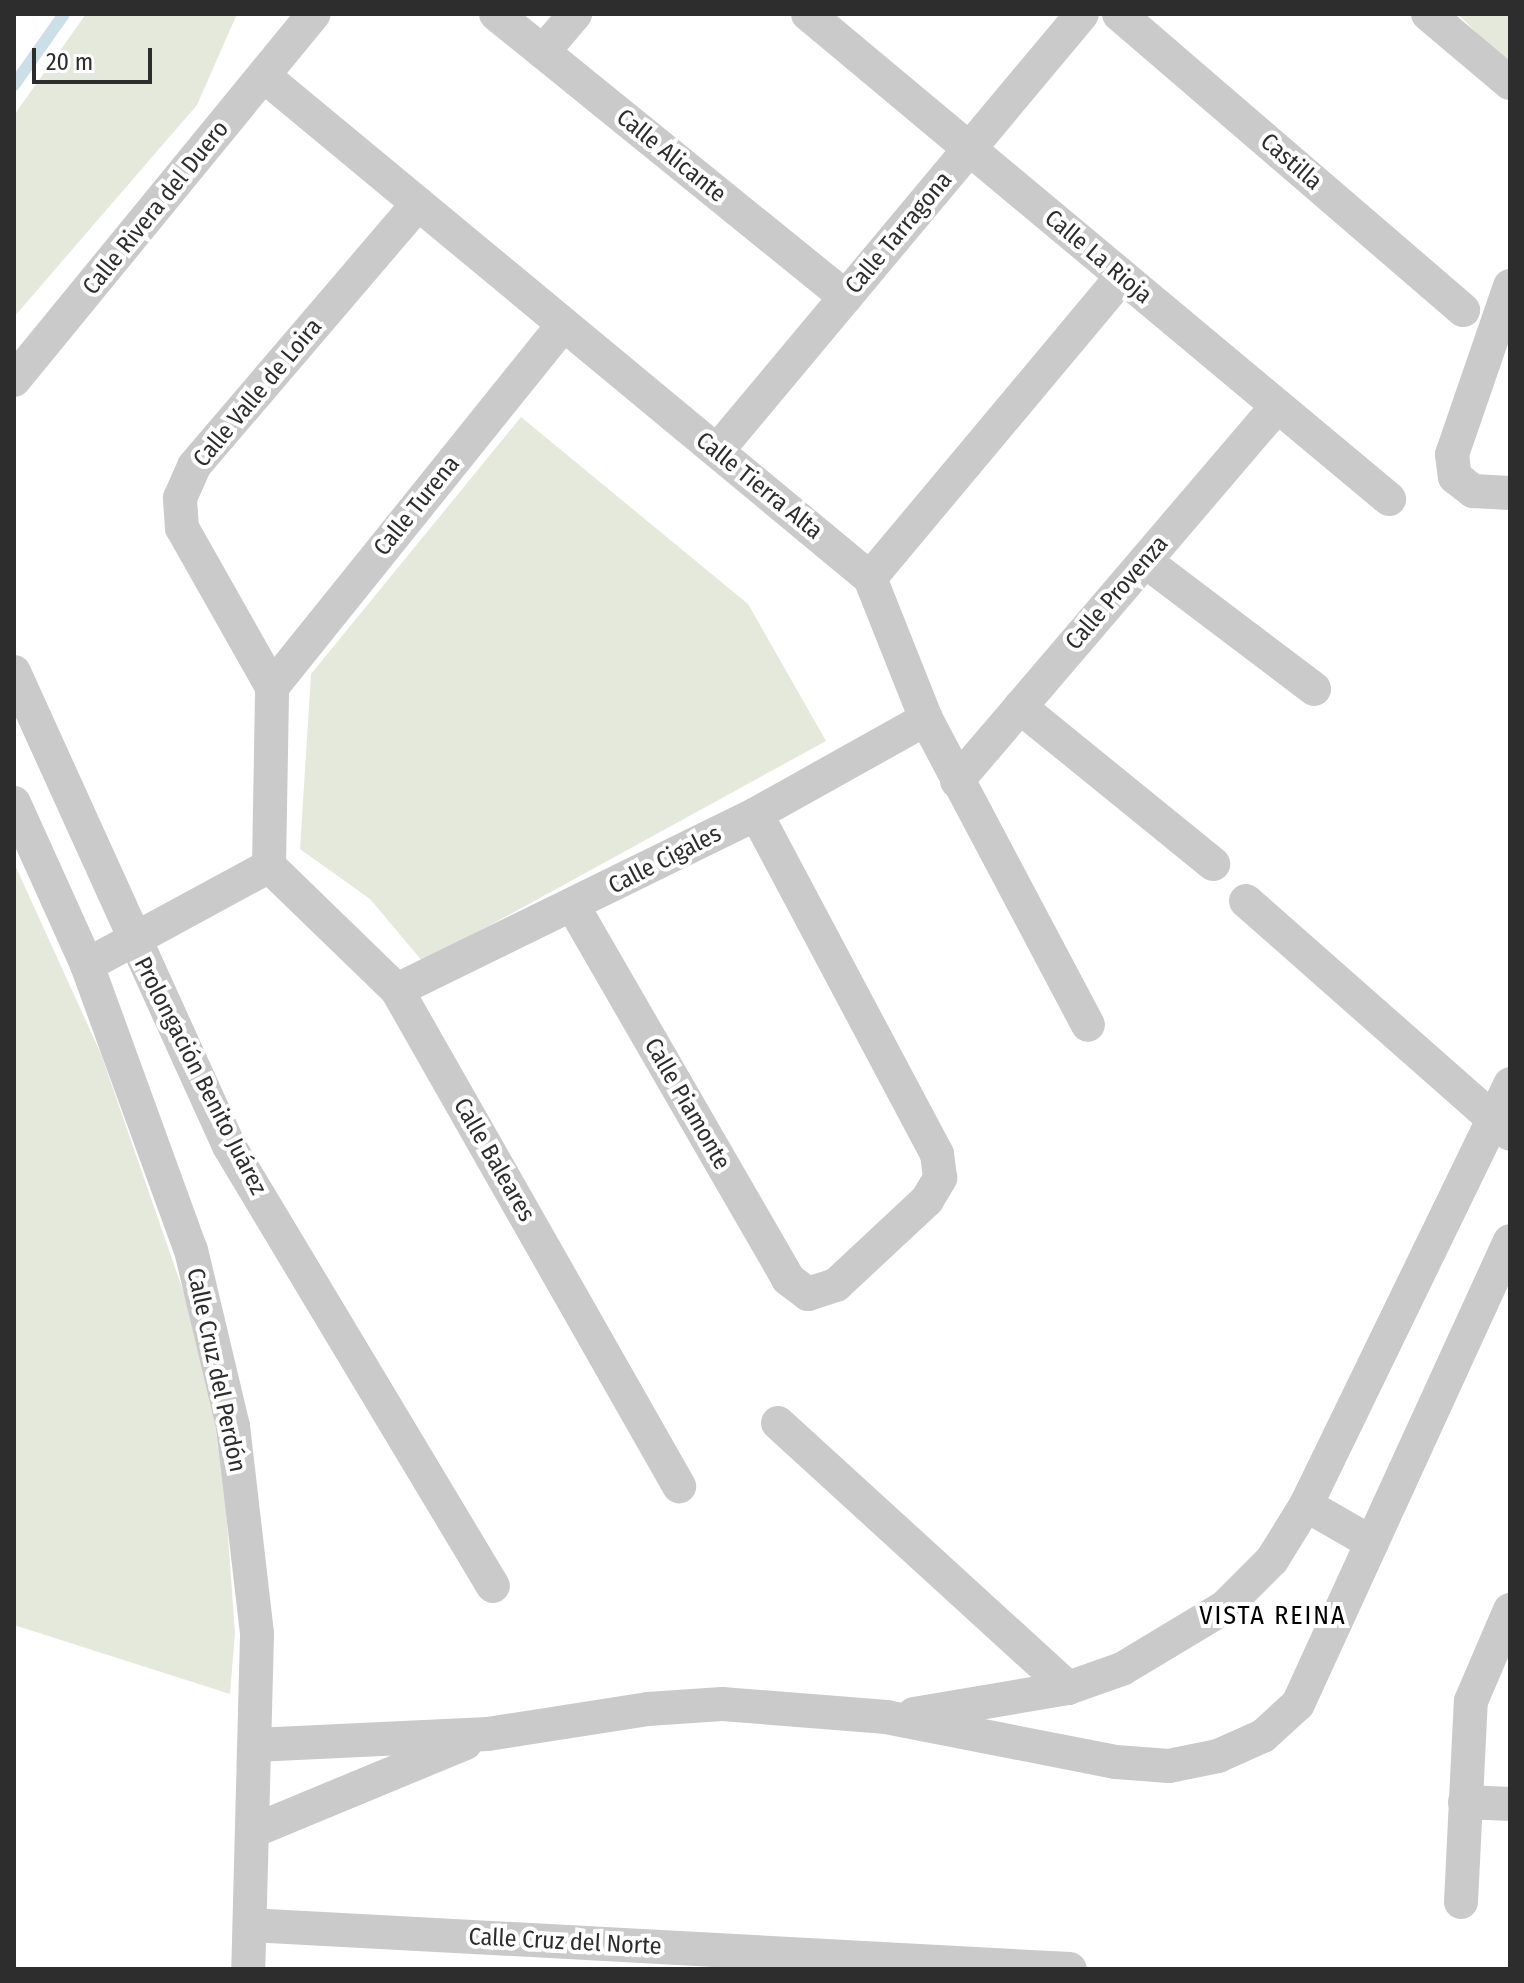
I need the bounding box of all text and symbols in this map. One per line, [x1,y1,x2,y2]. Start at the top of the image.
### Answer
scale bar [36,32,156,82]
text: 20 m [46,48,93,76]
street label: Calle Alicante [611,103,731,209]
street label: Calle Rivera del Duero [77,115,235,301]
street label: Castilla [1254,128,1328,196]
street label: Calle Tarragona [840,166,958,300]
street label: Calle La Rioja [1039,204,1157,310]
street label: Calle Valle de Loira [188,313,328,473]
street label: Calle Tierra Alta [690,426,828,546]
street label: Calle Turena [368,450,466,562]
street label: Calle Provenza [1060,530,1174,656]
street label: Calle Cigales [604,819,726,901]
street label: Prolongación Benito Juárez [127,952,273,1200]
street label: Calle Piamonte [638,1033,736,1175]
street label: Calle Baleares [447,1093,541,1227]
street label: Calle Cruz del Perdón [180,1265,252,1475]
district label: VISTA REINA [1199,1600,1347,1632]
street label: Calle Cruz del Norte [468,1923,662,1961]

